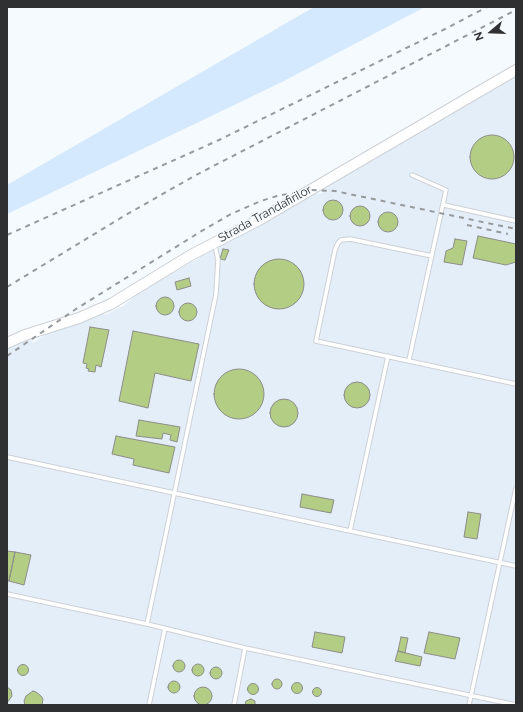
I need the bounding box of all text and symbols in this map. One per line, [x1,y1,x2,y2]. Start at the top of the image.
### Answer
north arrow [471,12,511,52]
text: N [472,30,487,42]
street label: Strada Trandafirilor [216,182,314,246]

